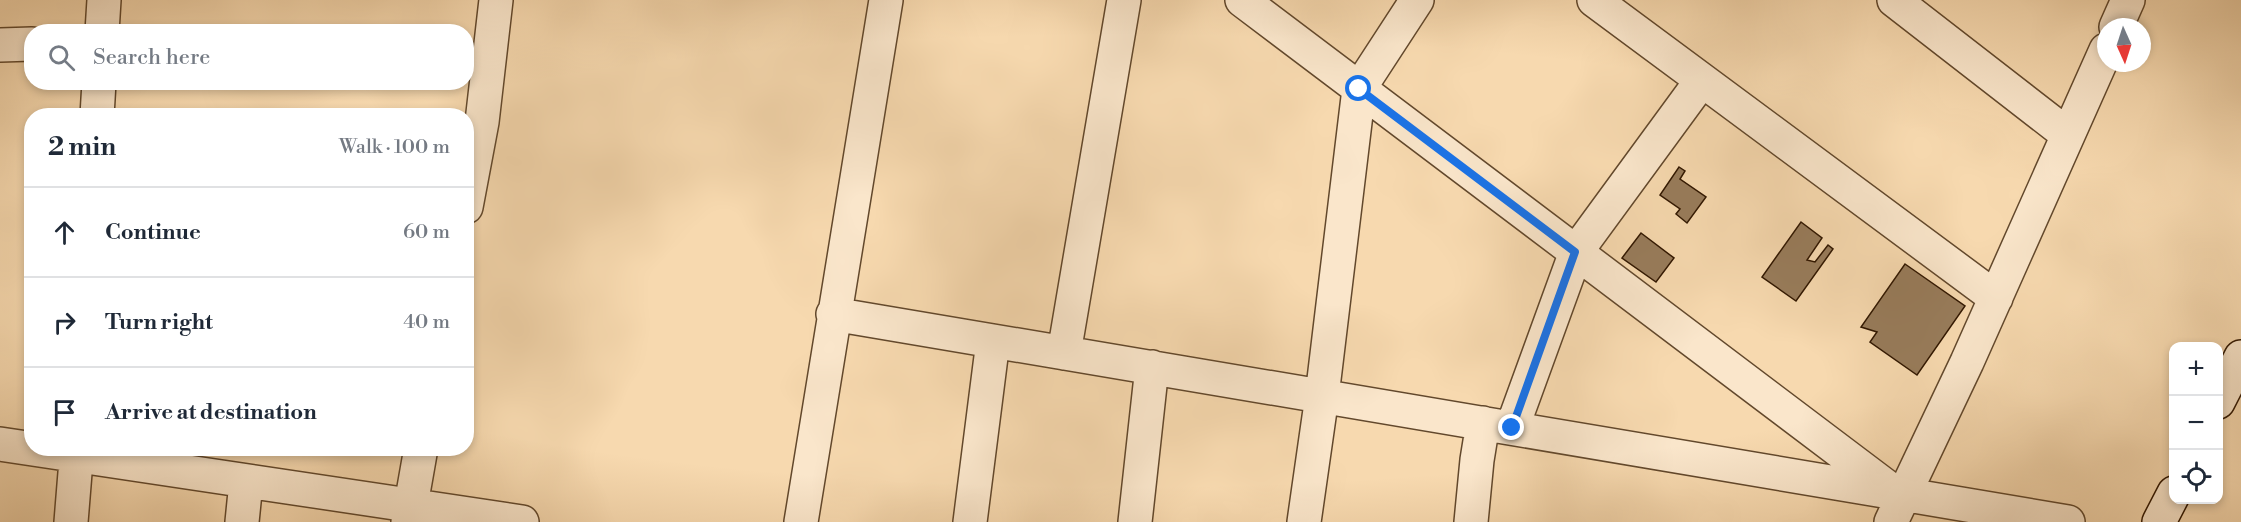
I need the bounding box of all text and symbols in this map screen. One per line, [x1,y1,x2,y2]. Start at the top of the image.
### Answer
north arrow [2097,18,2151,72]
search box [24,24,474,90]
icon: search [45,41,78,74]
text: Search here [93,44,210,71]
route start [1345,75,1371,101]
text: 2 min [48,131,116,163]
text: Walk · 100 m [339,135,450,160]
icon: ahead [48,216,81,249]
text: Continue [105,219,201,246]
text: 60 m [403,220,450,245]
icon: right [48,306,81,339]
text: Turn right [105,309,213,336]
text: 40 m [403,310,450,335]
map controls [2169,342,2223,504]
button: + [2169,342,2223,396]
icon: arrive [48,396,81,429]
button: − [2169,396,2223,450]
text: Arrive at destination [105,399,317,426]
route end [1498,414,1524,440]
button: locate [2169,450,2223,504]

